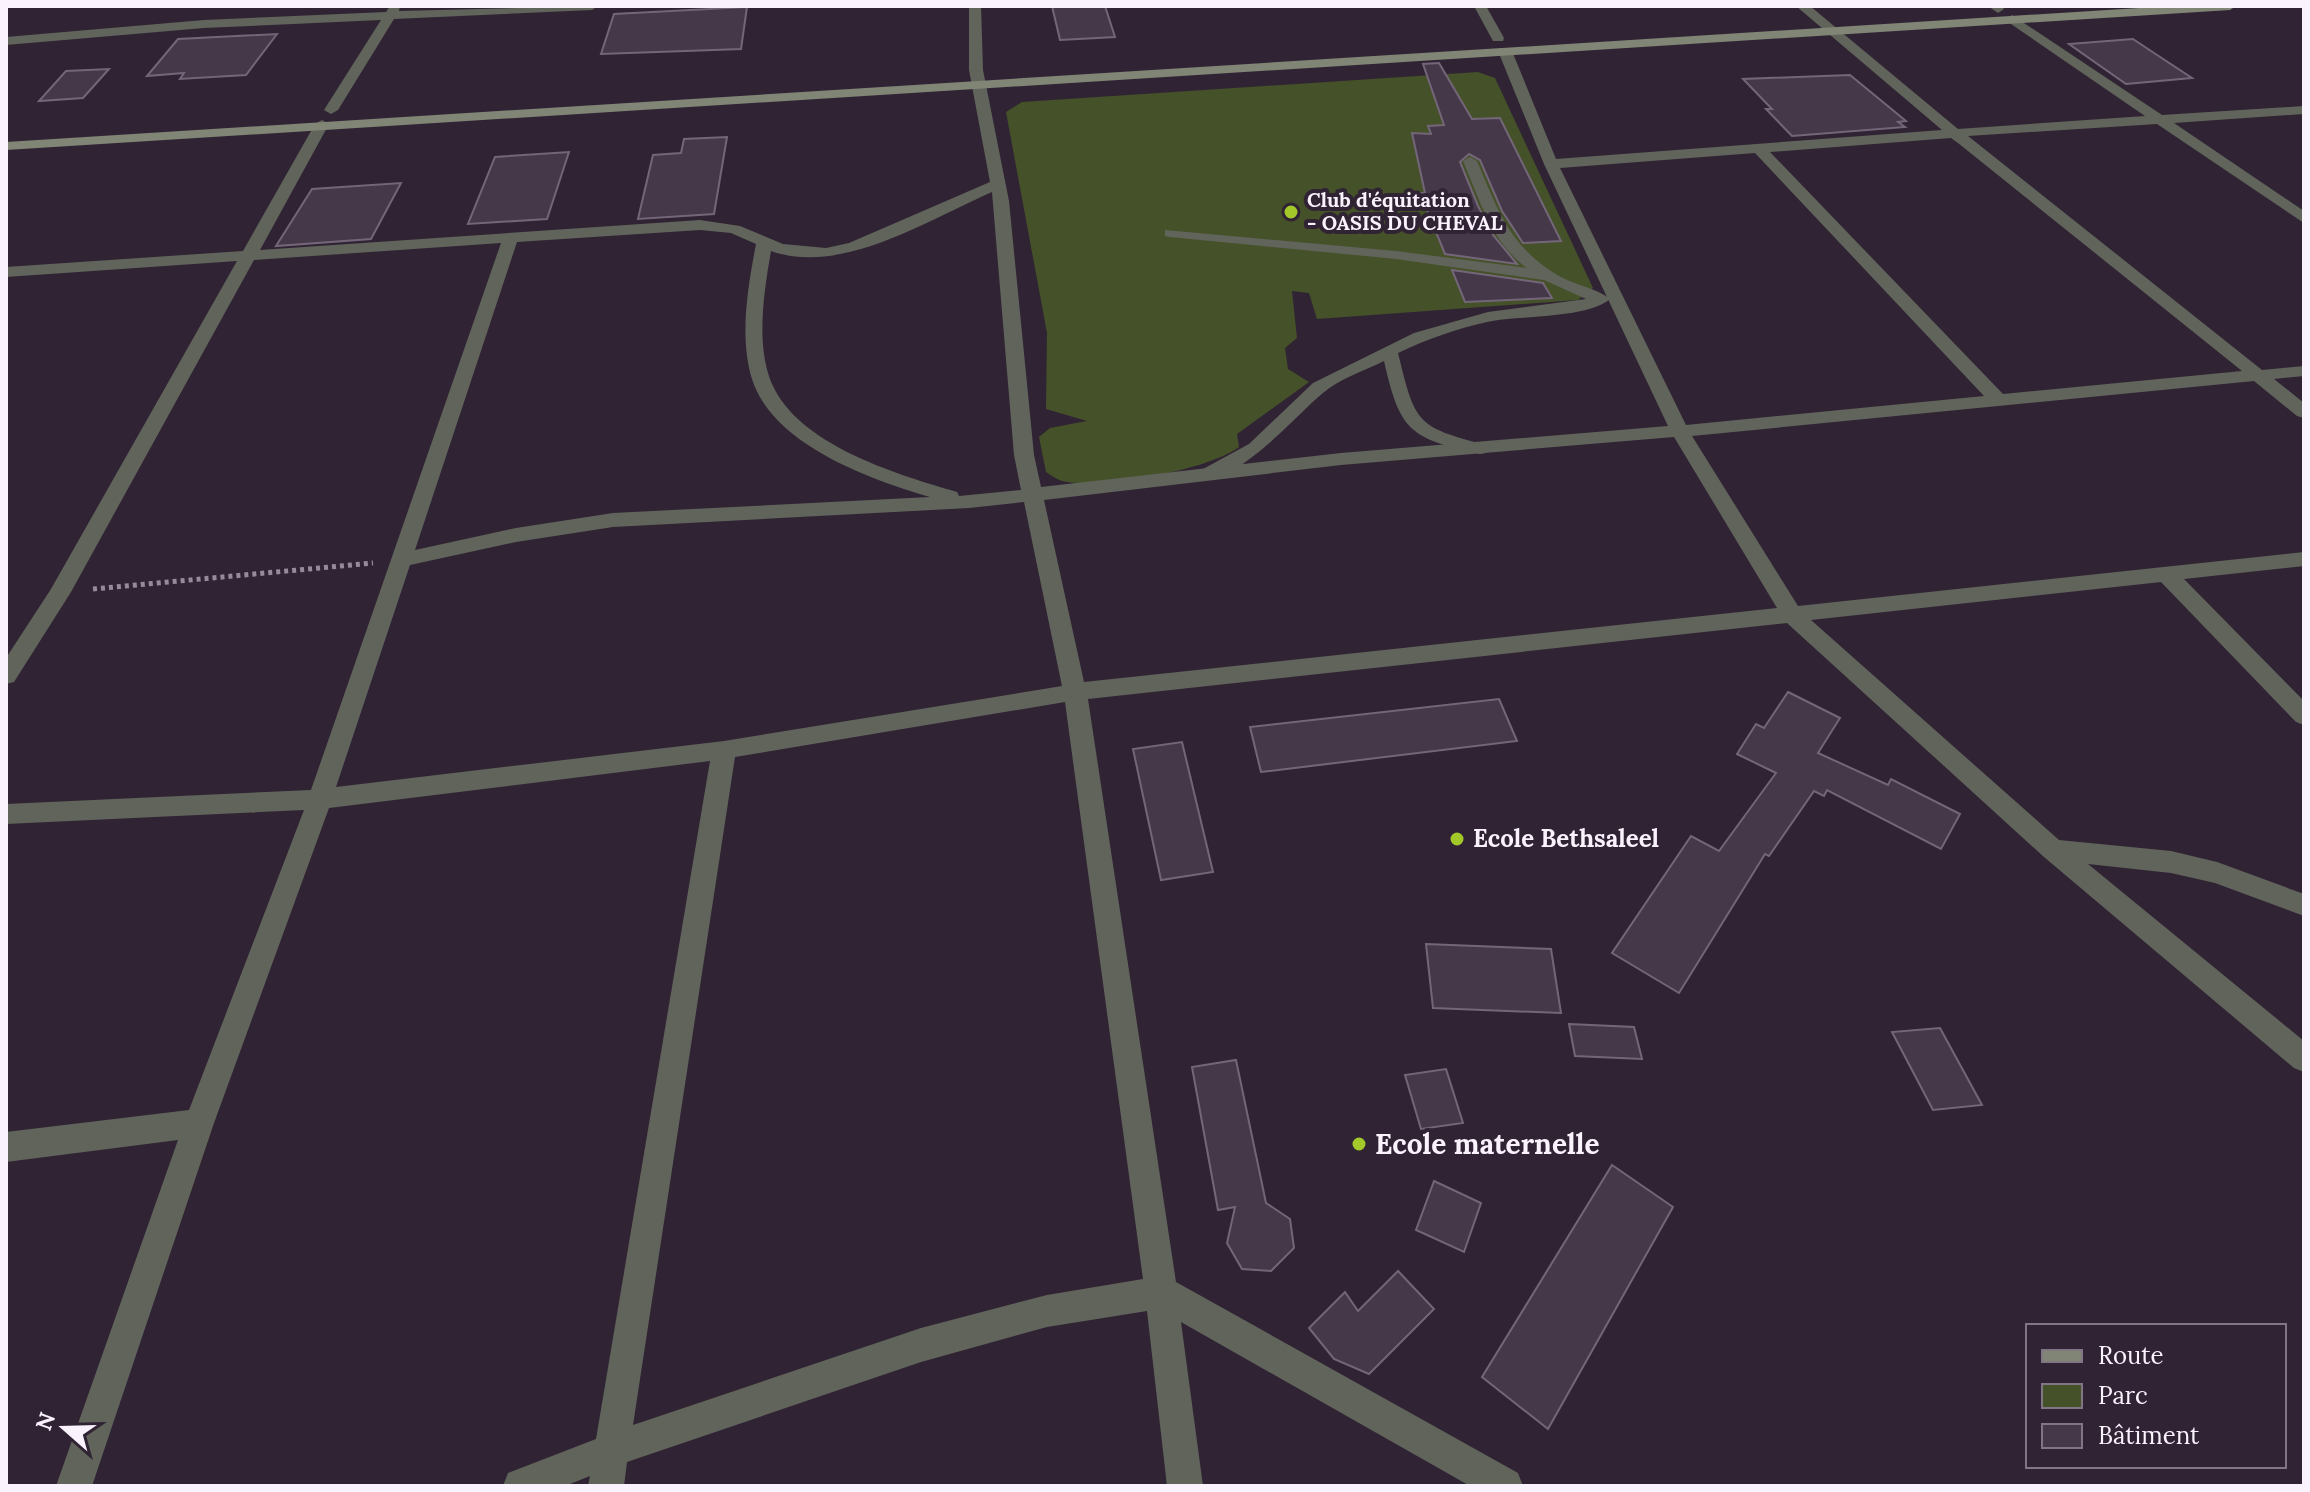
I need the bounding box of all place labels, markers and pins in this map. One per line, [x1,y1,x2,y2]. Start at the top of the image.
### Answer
place label: Club d'équitation - OASIS DU CHEVAL [1307,187,1503,235]
marker: Club d'équitation - OASIS DU CHEVAL [1282,203,1300,221]
place label: Ecole Bethsaleel [1473,823,1659,854]
marker: Ecole Bethsaleel [1448,830,1466,848]
place label: Ecole maternelle [1375,1126,1600,1162]
marker: Ecole maternelle [1350,1135,1368,1153]

